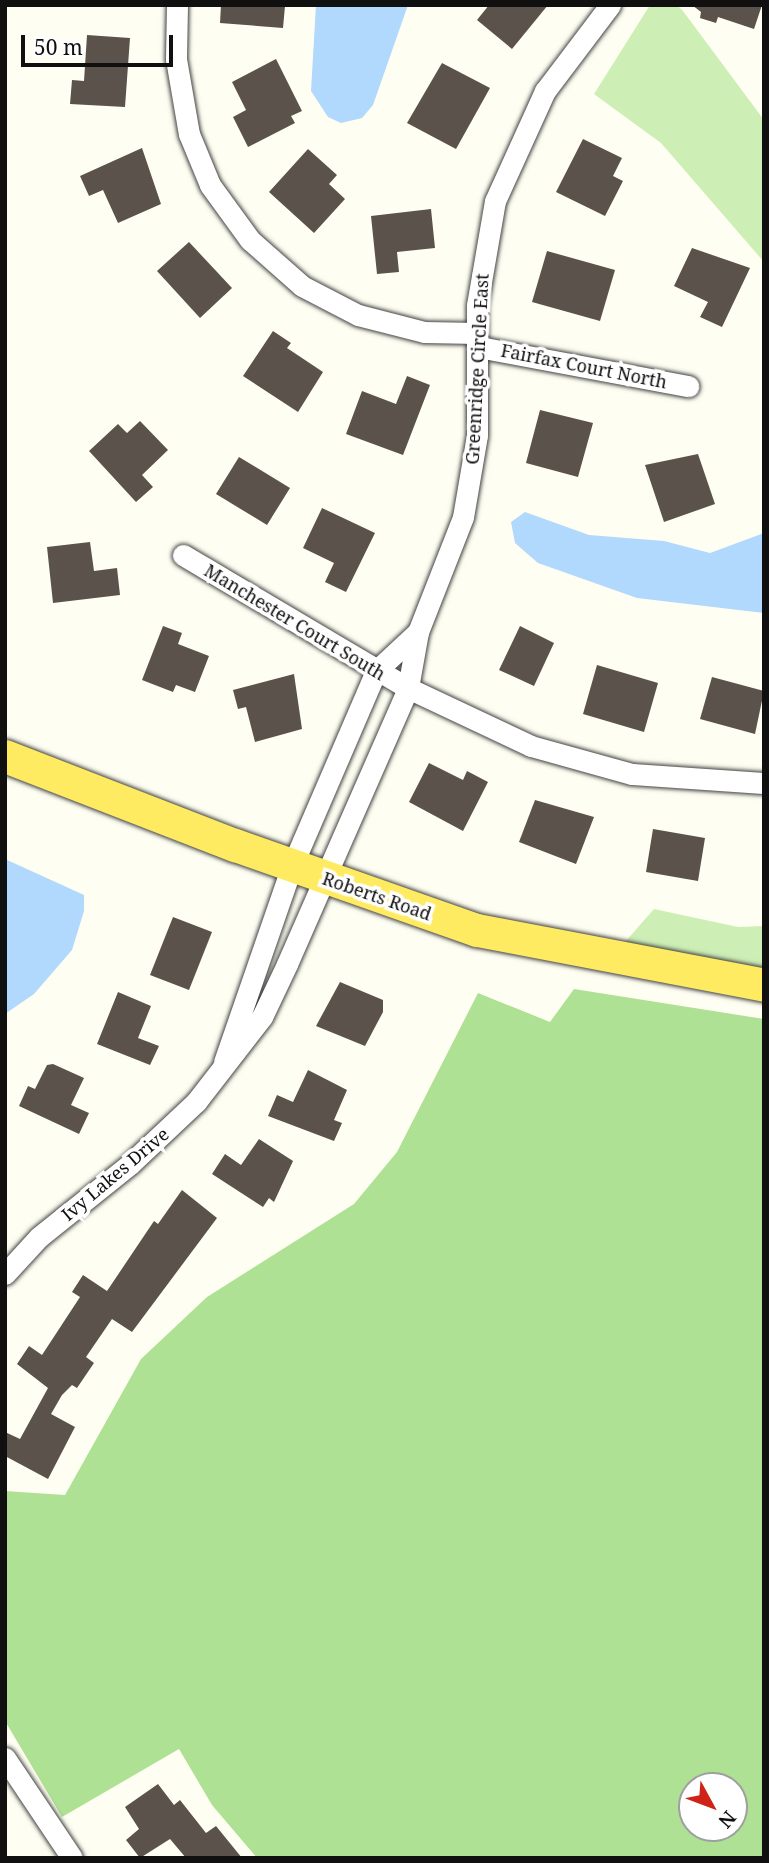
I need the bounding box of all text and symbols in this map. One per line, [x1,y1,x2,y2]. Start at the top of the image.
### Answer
scale bar [24,21,177,65]
text: 50 m [34,33,83,61]
street label: Greenridge Circle East [461,273,493,465]
street label: Fairfax Court North [499,339,669,393]
street label: Manchester Court South [200,559,390,685]
street label: Roberts Road [320,867,434,925]
street label: Ivy Lakes Drive [57,1123,173,1225]
north arrow [678,1772,748,1842]
text: N [713,1805,742,1834]

